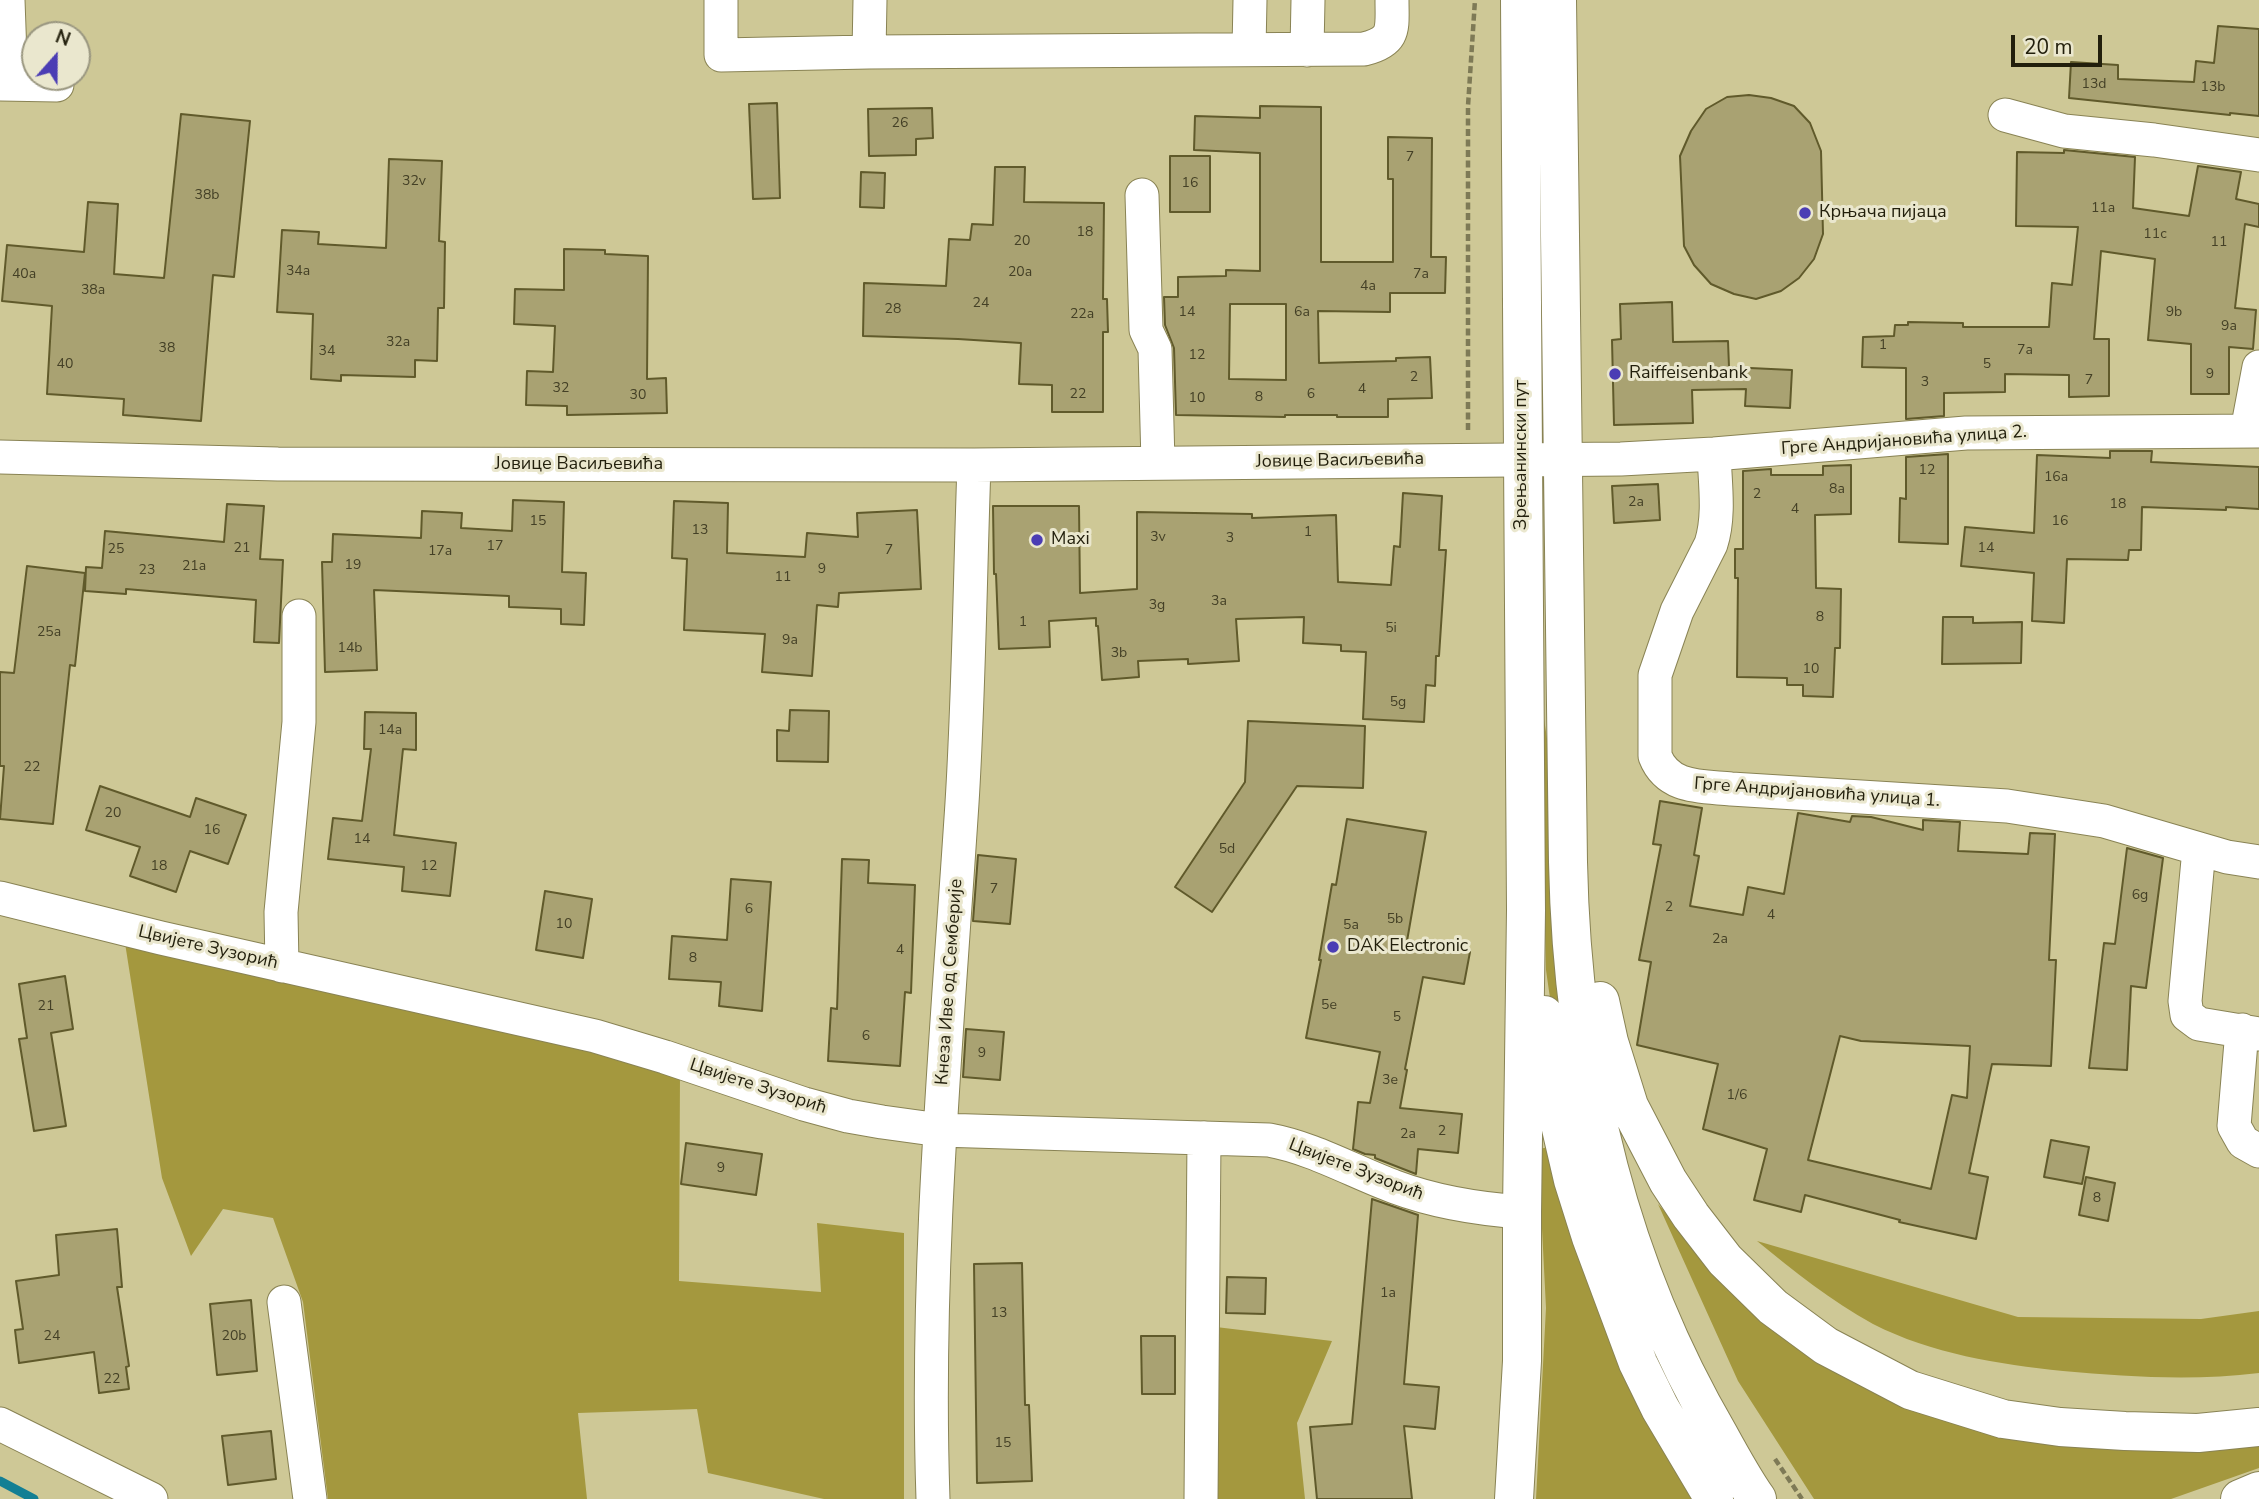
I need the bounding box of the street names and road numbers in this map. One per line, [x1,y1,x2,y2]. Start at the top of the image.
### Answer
street label: Зрењанински пут [1511,380,1533,530]
street label: Грге Андријановића улица 2. [1780,422,2028,460]
street label: Јовице Васиљевића [1256,449,1424,473]
street label: Јовице Васиљевића [495,454,663,476]
street label: Грге Андријановића улица 1. [1693,774,1941,812]
street label: Кнеза Иве од Семберије [932,878,968,1086]
street label: Цвијете Зузорић [136,921,280,975]
street label: Цвијете Зузорић [687,1055,829,1119]
street label: Цвијете Зузорић [1285,1134,1427,1206]

